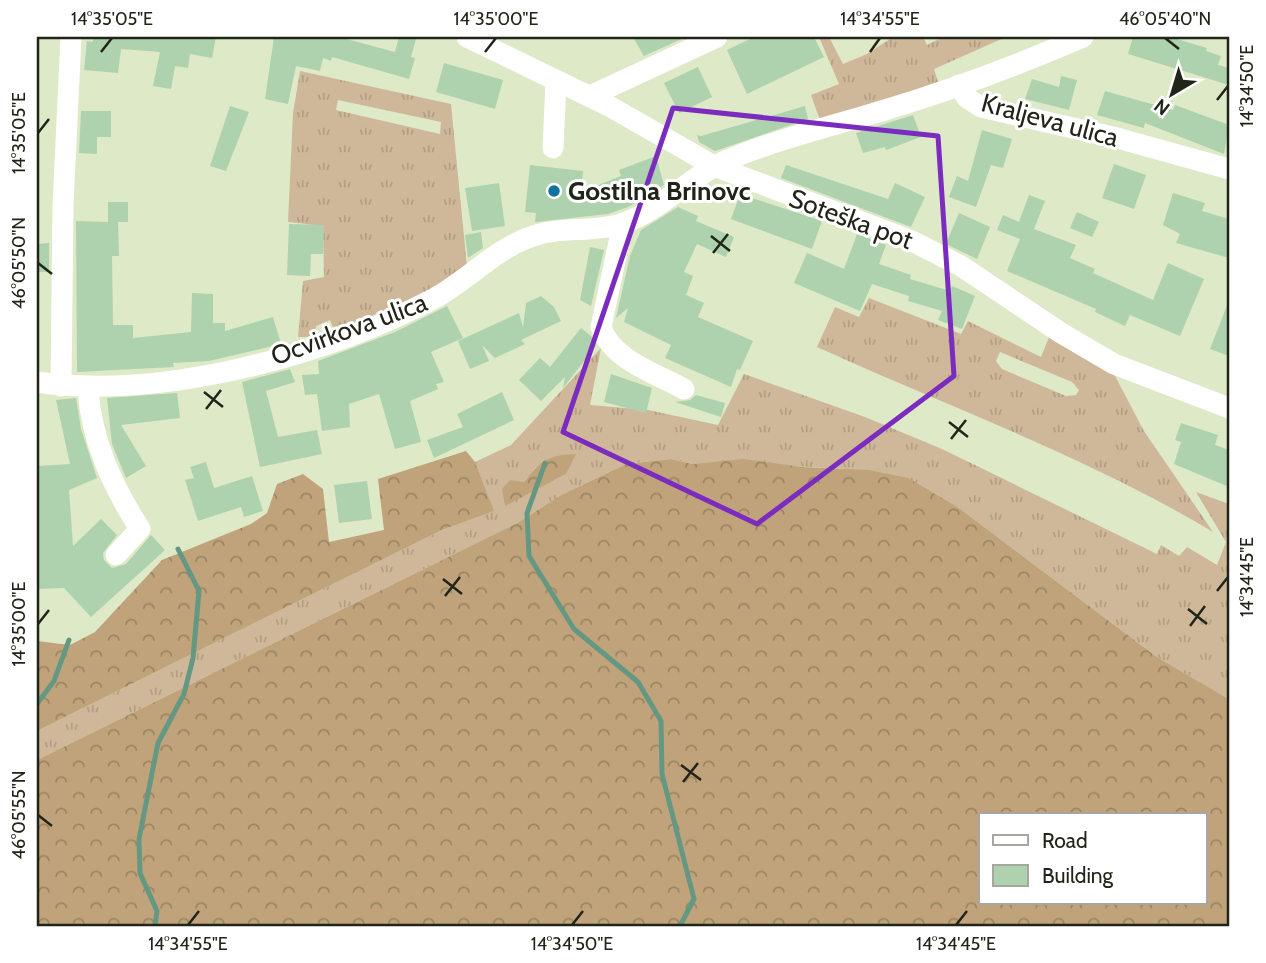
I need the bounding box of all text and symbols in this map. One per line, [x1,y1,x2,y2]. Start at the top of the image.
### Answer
text: 14°35'05"E [71,8,153,30]
text: 14°35'00"E [454,8,538,30]
text: 14°34'55"E [840,8,920,30]
text: 46°05'40"N [1119,8,1211,30]
text: 14°34'50"E [1236,45,1258,127]
north arrow [1136,60,1206,130]
street label: Kraljeva ulica [978,86,1123,154]
text: 14°35'05"E [8,92,30,174]
text: N [1149,94,1174,120]
place label: Gostilna Brinovc [568,175,751,207]
street label: Soteška pot [785,182,917,256]
marker: Gostilna Brinovc [546,183,562,199]
text: 46°05'50"N [8,217,30,309]
street label: Ocvirkova ulica [267,286,432,372]
text: 14°34'45"E [1236,537,1258,617]
text: 14°35'00"E [8,582,30,666]
text: 46°05'55"N [8,770,30,860]
legend [979,813,1206,904]
text: Road [1042,828,1088,853]
text: Building [1042,863,1114,888]
text: 14°34'55"E [148,933,228,955]
text: 14°34'50"E [531,933,613,955]
text: 14°34'45"E [916,933,996,955]

